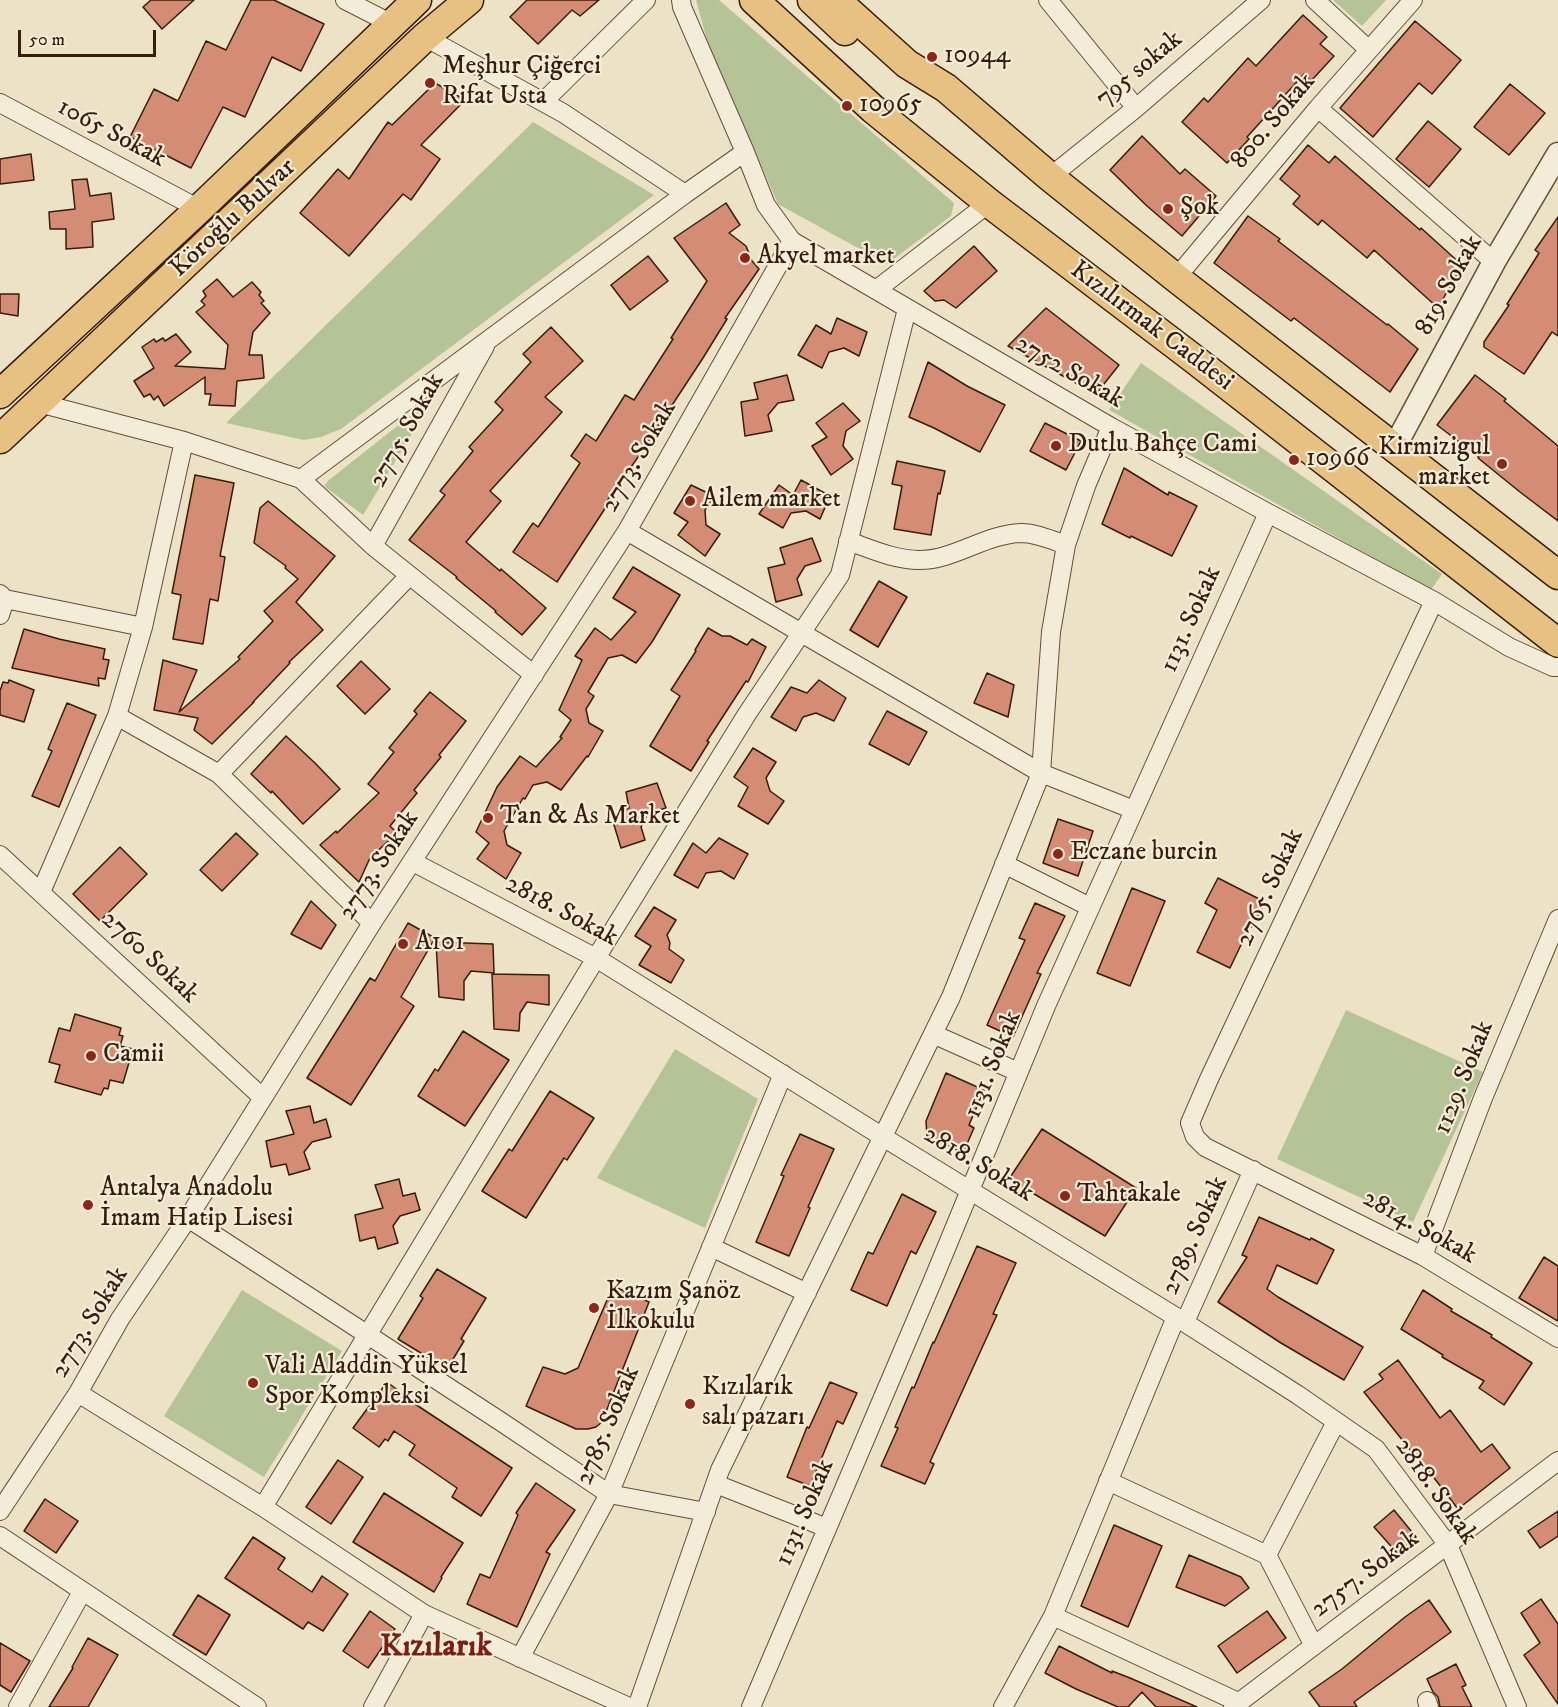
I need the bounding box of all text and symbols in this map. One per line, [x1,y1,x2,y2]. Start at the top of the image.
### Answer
scale bar [21,18,159,56]
street label: 795 sokak [1090,25,1190,115]
text: 50 m [29,29,65,51]
place label: 10944 [944,41,1010,73]
marker: 10944 [925,50,939,64]
place label: Meşhur Çiğerci Rifat Usta [442,52,601,113]
street label: 800. Sokak [1225,68,1323,176]
marker: Meşhur Çiğerci Rifat Usta [423,76,437,90]
place label: 10965 [859,90,922,122]
street label: 1065 Sokak [51,92,171,176]
marker: 10965 [840,99,854,113]
street label: Köroğlu Bulvar [165,153,303,285]
place label: Şok [1180,193,1219,225]
marker: Şok [1161,202,1175,216]
street label: 819. Sokak [1410,230,1490,342]
place label: Akyel market [757,242,895,274]
marker: Akyel market [738,251,752,265]
street label: Kızılırmak Caddesi [1063,255,1239,399]
street label: 2752 Sokak [1009,329,1129,417]
street label: 2775. Sokak [364,368,452,494]
street label: 2773. Sokak [595,396,685,518]
place label: Dutlu Bahçe Cami [1068,430,1257,462]
place label: Kirmizigul market [1378,433,1490,494]
marker: Dutlu Bahçe Cami [1049,439,1063,453]
place label: 10966 [1306,444,1369,476]
marker: 10966 [1287,453,1301,467]
marker: Kirmizigul market [1495,457,1509,471]
place label: Ailem market [702,485,841,517]
marker: Ailem market [683,494,697,508]
street label: 1131. Sokak [1155,562,1229,678]
place label: Tan & As Market [500,802,680,834]
street label: 2773. Sokak [333,806,427,926]
marker: Tan & As Market [481,811,495,825]
street label: 2765. Sokak [1230,824,1312,952]
place label: Eczane burcin [1070,838,1218,870]
marker: Eczane burcin [1051,847,1065,861]
street label: 2818. Sokak [499,869,623,955]
street label: 2760 Sokak [94,905,204,1011]
place label: A101 [415,928,464,960]
marker: A101 [396,937,410,951]
street label: 1131. Sokak [958,1007,1030,1123]
street label: 1129. Sokak [1428,1017,1502,1139]
place label: Camii [103,1040,164,1072]
marker: Camii [84,1049,98,1063]
street label: 2818. Sokak [917,1120,1039,1210]
street label: 2789. Sokak [1156,1172,1236,1300]
place label: Antalya Anadolu İmam Hatip Lisesi [100,1174,293,1236]
place label: Tahtakale [1077,1180,1181,1212]
street label: 2814. Sokak [1356,1184,1482,1272]
marker: Tahtakale [1058,1189,1072,1203]
marker: Antalya Anadolu İmam Hatip Lisesi [81,1198,95,1212]
street label: 2773. Sokak [46,1262,136,1384]
place label: Kazım Şanöz İlkokulu [606,1277,740,1338]
marker: Kazım Şanöz İlkokulu [587,1301,601,1315]
place label: Vali Aladdin Yüksel Spor Kompleksi [265,1352,467,1414]
street label: 2785. Sokak [570,1362,648,1490]
place label: Kızılarık salı pazarı [702,1373,805,1434]
marker: Vali Aladdin Yüksel Spor Kompleksi [246,1376,260,1390]
marker: Kızılarık salı pazarı [683,1397,697,1411]
street label: 2818. Sokak [1387,1433,1483,1551]
street label: 1131. Sokak [770,1455,842,1571]
street label: 2757. Sokak [1306,1524,1426,1626]
district label: Kızılarık [380,1629,492,1667]

